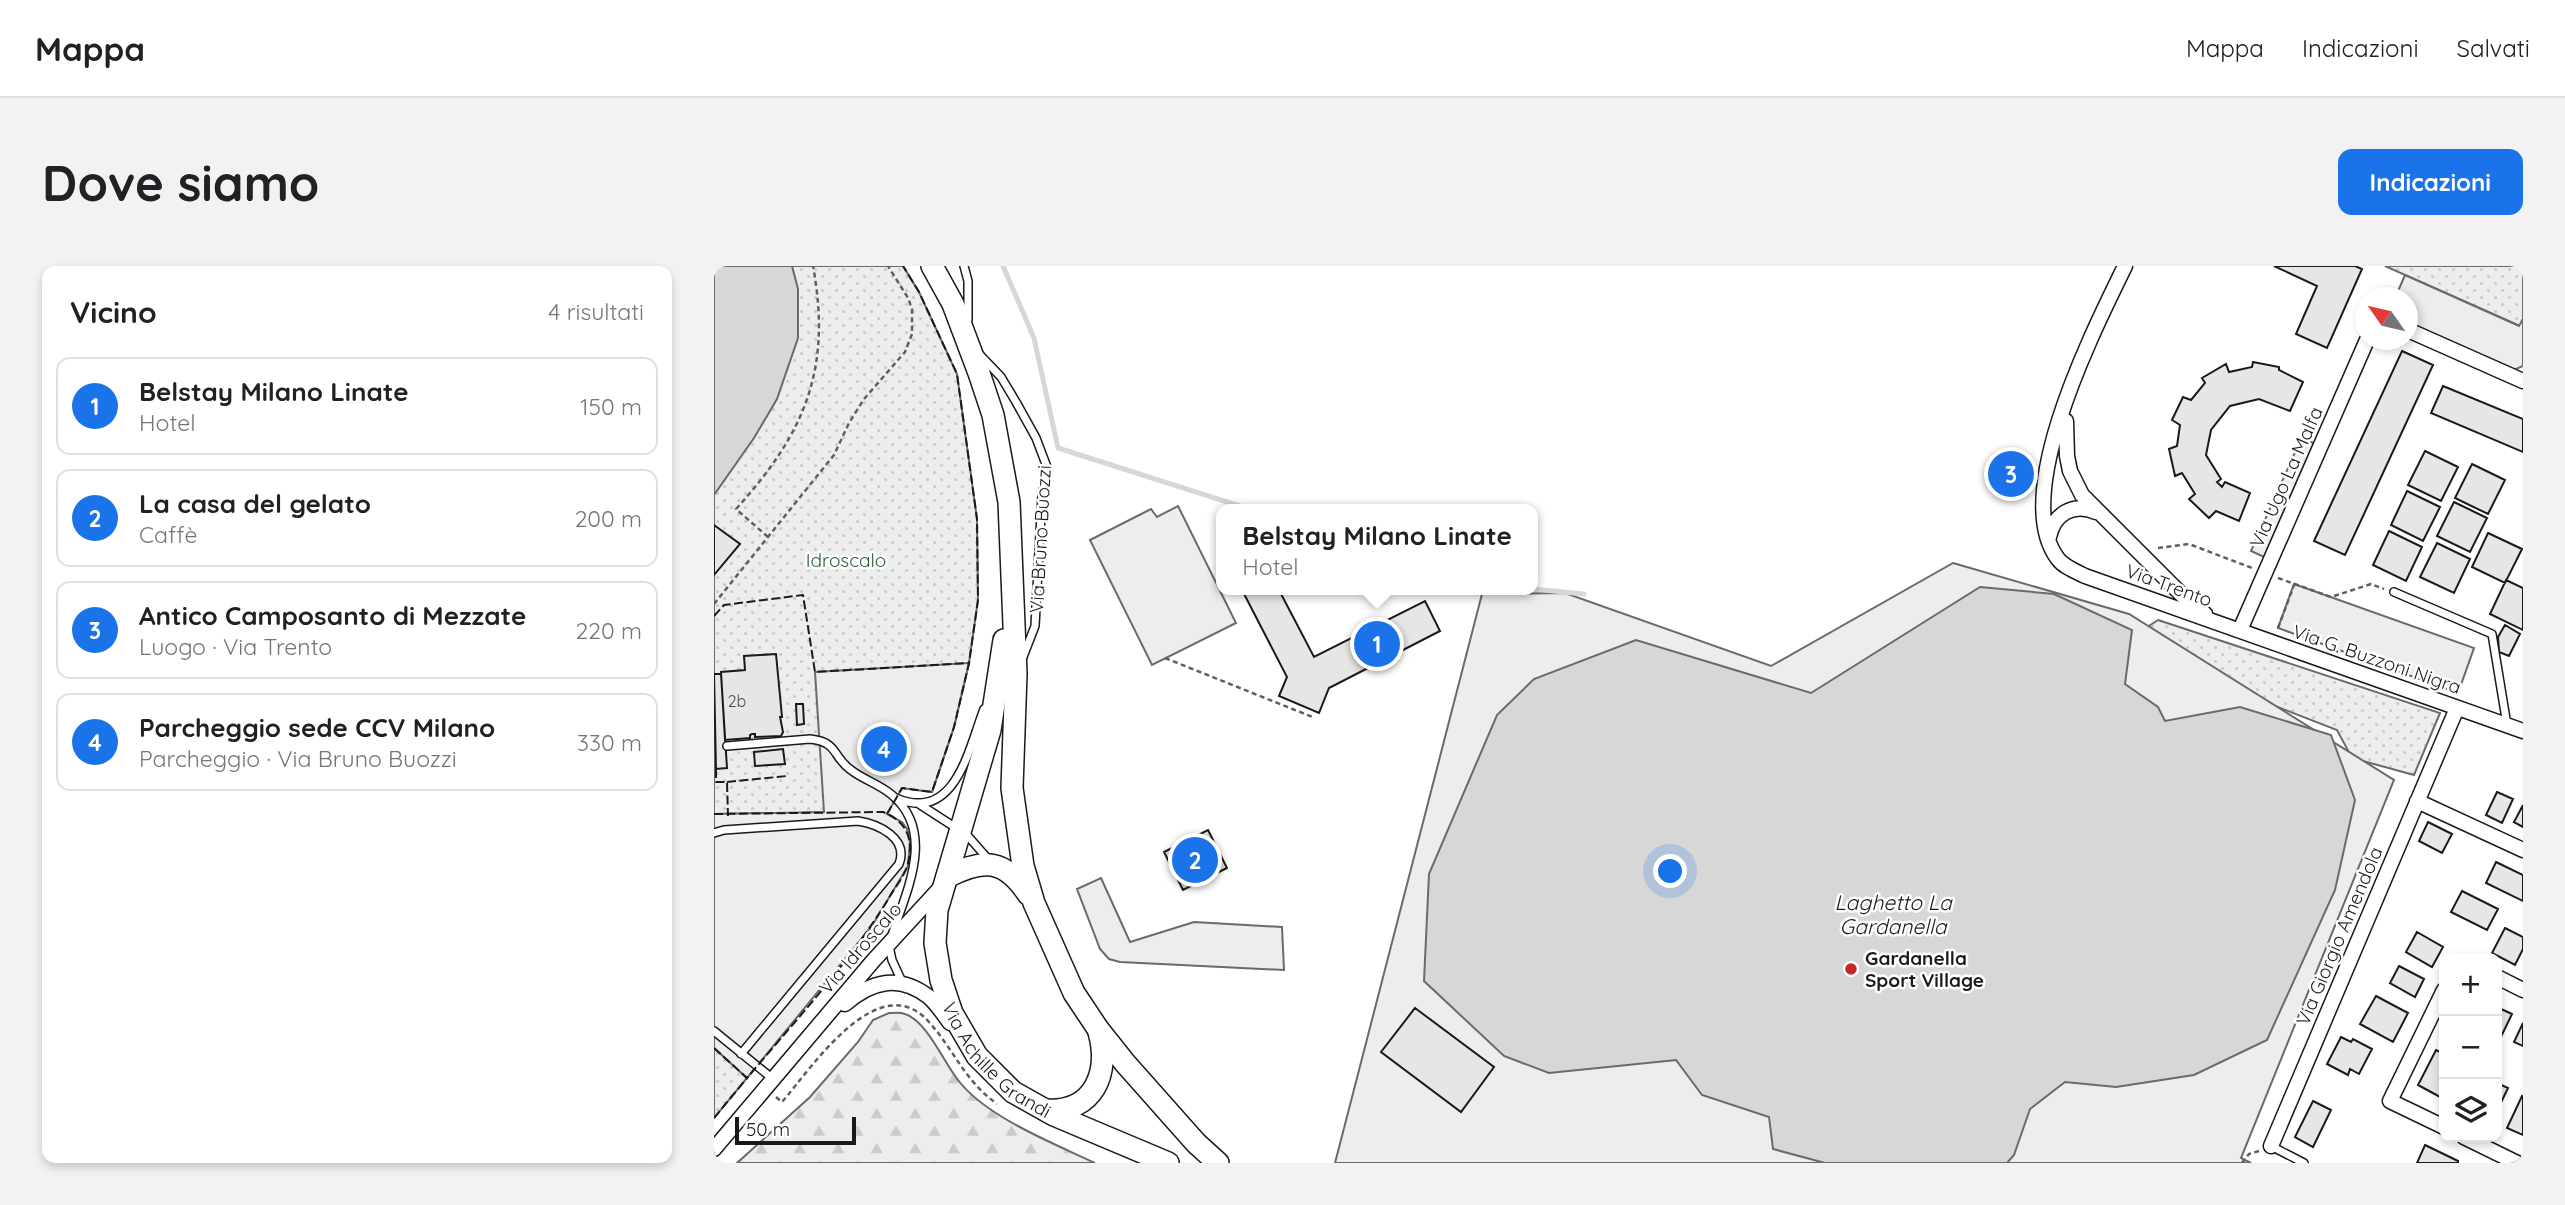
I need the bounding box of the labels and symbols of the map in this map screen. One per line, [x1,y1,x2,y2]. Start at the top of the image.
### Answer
north arrow [2355,287,2418,350]
street label: Via Ugo La Malfa [2244,403,2328,551]
pin: 3 [1988,448,2034,500]
street label: Via Bruno Buozzi [1024,464,1056,614]
park label: Idroscalo [806,548,886,572]
street label: Via Trento [2123,558,2215,612]
pin: 1 [1354,618,1400,670]
street label: Via G. Buzzoni Nigra [2290,619,2464,699]
house number: 2b [728,691,746,711]
pin: 4 [861,723,907,775]
pin: 2 [1172,834,1218,886]
street label: Via Giorgio Amendola [2290,843,2388,1029]
your location [1653,854,1687,888]
water label: Laghetto La Gardanella [1834,889,1953,939]
street label: Via Idroscalo [814,897,906,999]
place label: Gardanella Sport Village [1865,946,1984,992]
marker: Gardanella Sport Village [1843,961,1859,977]
street label: Via Achille Grandi [937,999,1055,1123]
scale bar [735,1114,856,1146]

